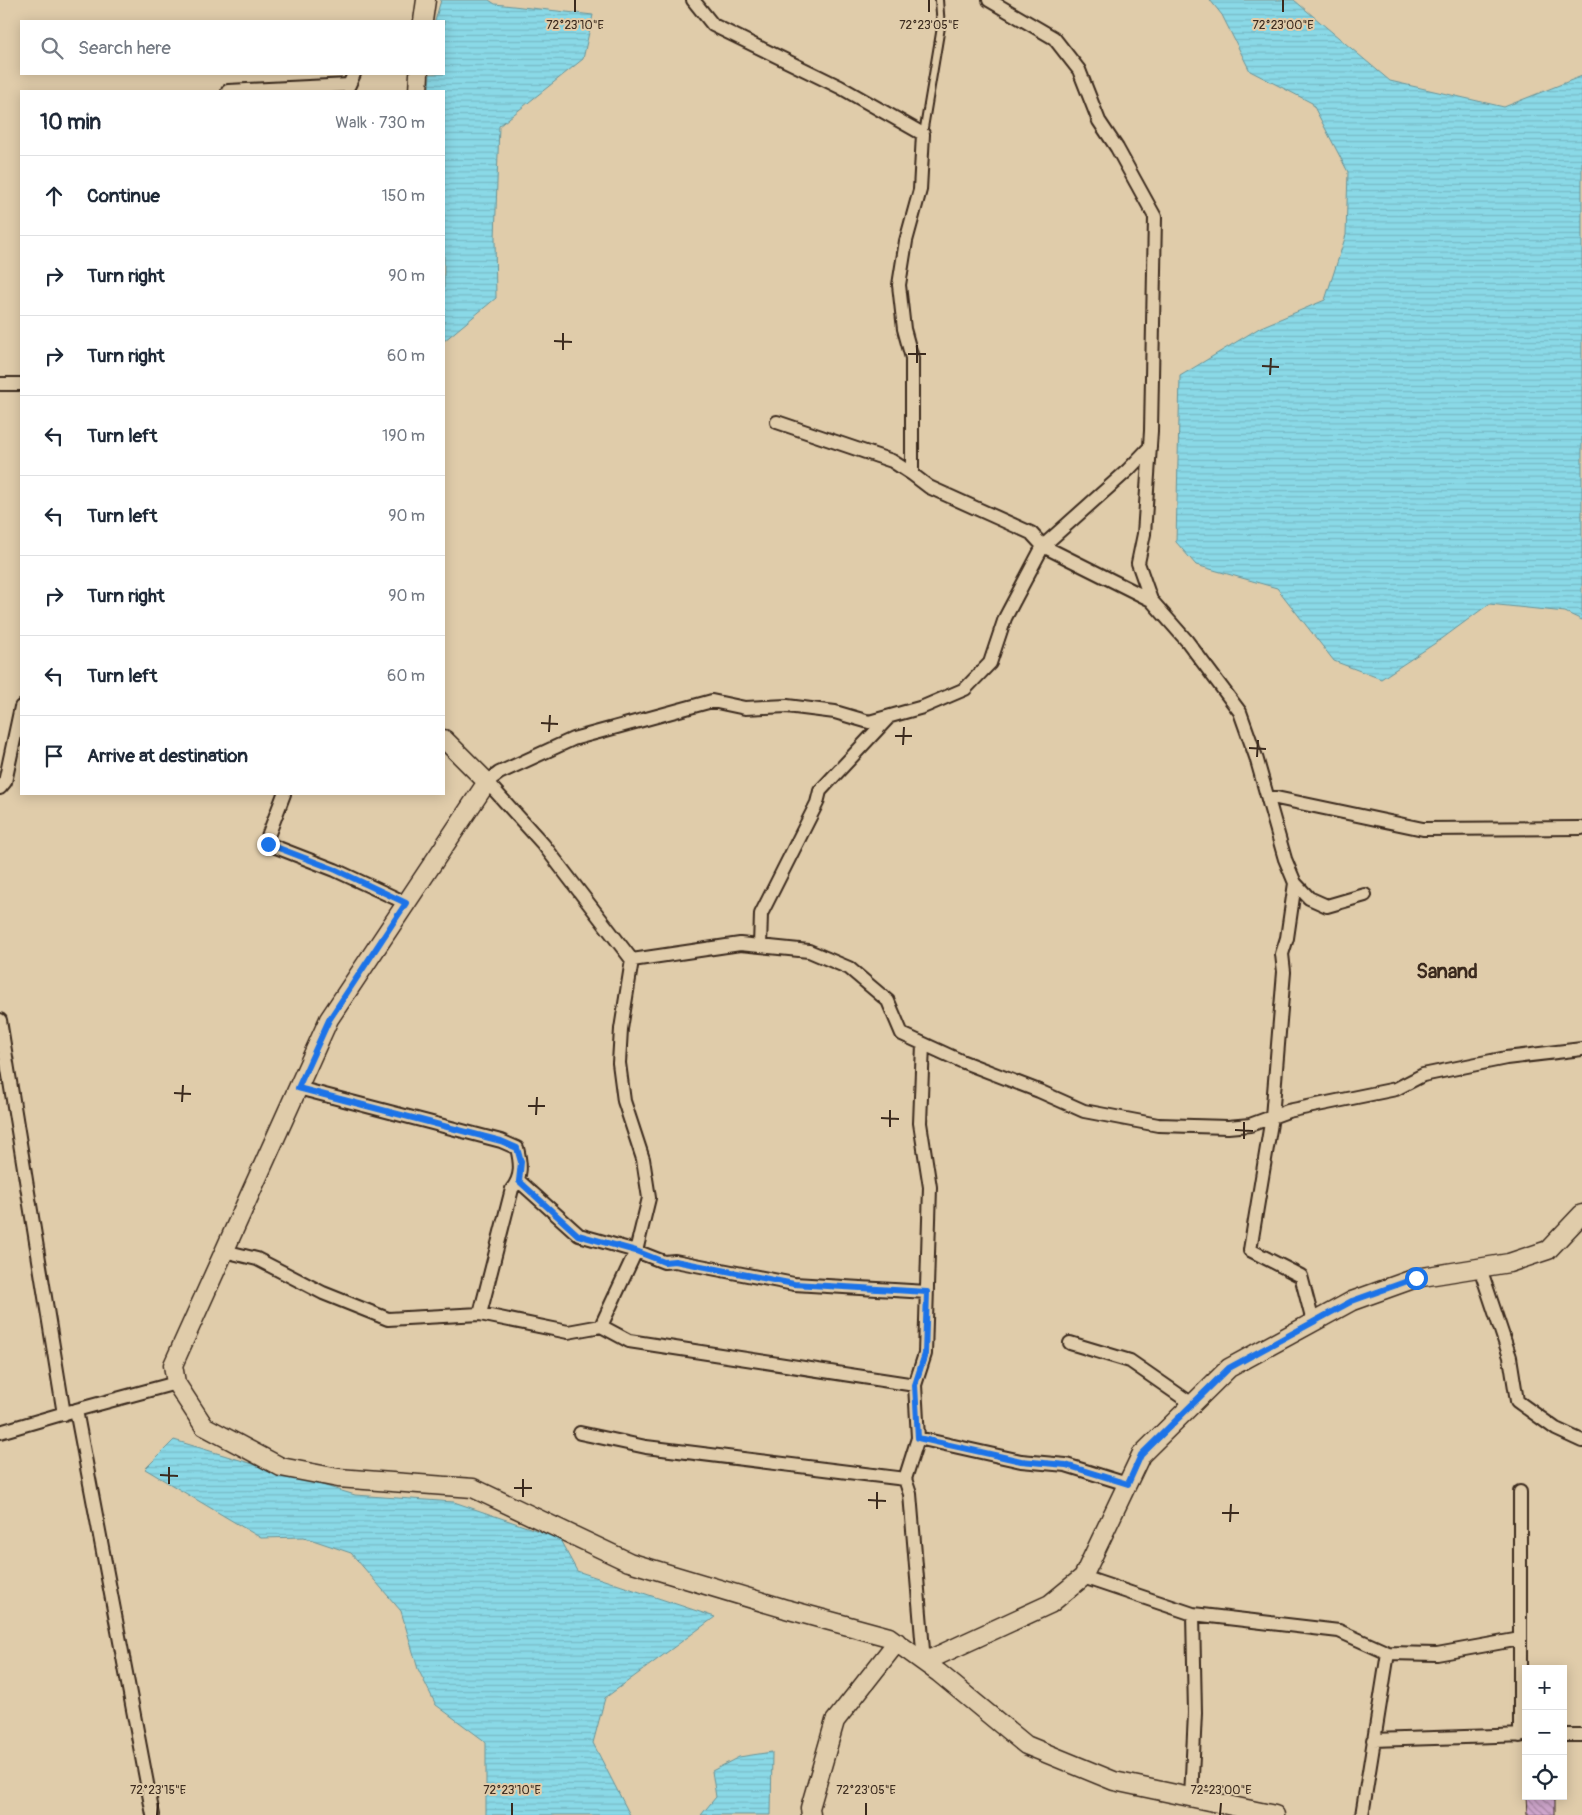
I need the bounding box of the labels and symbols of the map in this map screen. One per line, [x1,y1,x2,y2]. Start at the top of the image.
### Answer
text: 72°23'10"E [546,18,604,33]
text: 72°23'05"E [899,18,959,33]
text: 72°23'00"E [1252,18,1314,33]
route end [257,833,280,856]
district label: Sanand [1416,959,1478,984]
route start [1405,1267,1428,1290]
text: 72°23'15"E [130,1783,186,1798]
text: 72°23'10"E [483,1783,541,1798]
text: 72°23'05"E [836,1783,896,1798]
text: 72°23'00"E [1190,1783,1252,1798]

